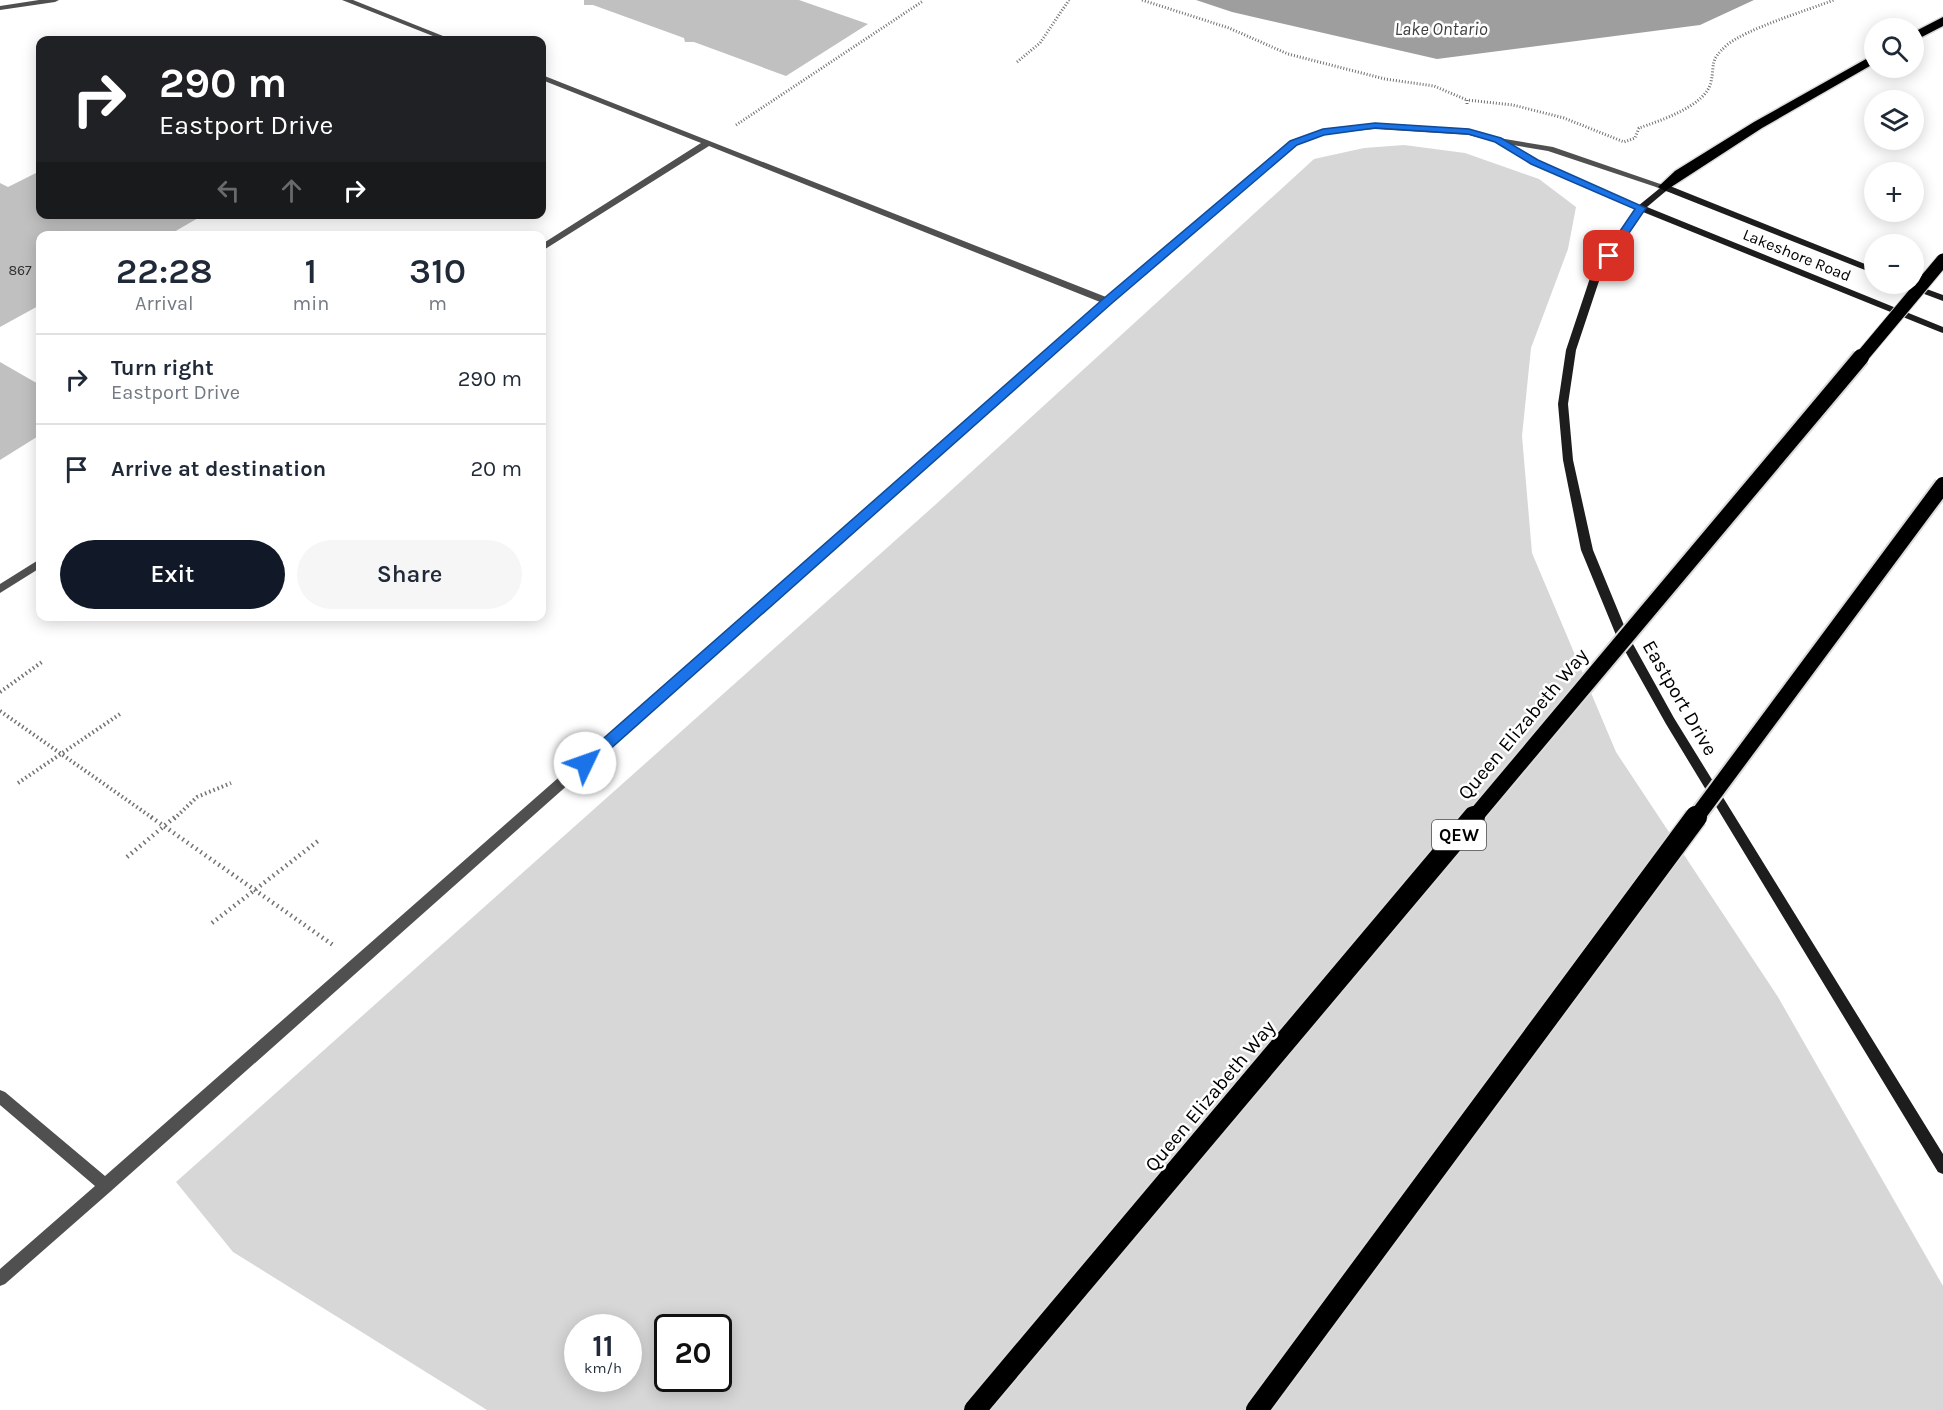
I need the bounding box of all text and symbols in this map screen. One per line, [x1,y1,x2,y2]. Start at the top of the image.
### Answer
water label: Lake Ontario [1394,18,1488,40]
map controls [1864,18,1924,294]
button: search [1864,18,1924,78]
text: 290 m [159,58,287,108]
icon: right [60,60,138,138]
button: layers [1864,90,1924,150]
text: Eastport Drive [159,109,333,141]
button: + [1864,162,1924,222]
icon: left [212,174,245,207]
icon: ahead [275,174,308,207]
icon: right [338,174,371,207]
street label: Lakeshore Road [1740,225,1854,285]
pin [1583,230,1634,281]
button: − [1864,234,1924,294]
icon: arrive [1592,239,1625,272]
text: 22:28 [116,250,213,292]
text: 1 [305,250,317,292]
text: 310 [409,250,466,292]
house number: 867 [8,262,32,279]
text: Arrival [135,292,194,315]
text: min [293,292,329,315]
text: m [428,292,447,315]
text: Turn right [111,355,214,381]
icon: right [60,363,93,396]
text: 290 m [458,366,522,392]
text: Eastport Drive [111,381,240,404]
icon: arrive [60,453,93,486]
text: Arrive at destination [111,456,326,482]
text: 20 m [470,456,522,482]
button: Exit [60,540,285,609]
button: Share [297,540,522,609]
street label: Eastport Drive [1638,636,1722,760]
street label: Queen Elizabeth Way [1453,644,1593,804]
position arrow [553,731,617,795]
road number: QEW [1432,820,1486,850]
street label: Queen Elizabeth Way [1140,1016,1280,1176]
speed limit sign: 20 [654,1314,732,1392]
text: 11 [592,1328,614,1364]
text: km/h [584,1359,622,1377]

